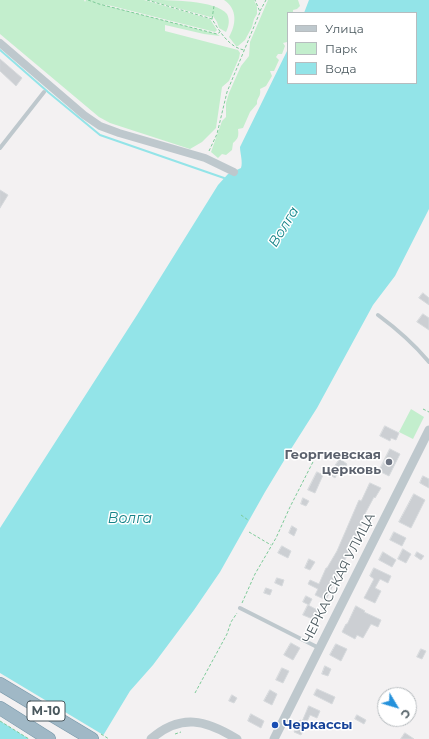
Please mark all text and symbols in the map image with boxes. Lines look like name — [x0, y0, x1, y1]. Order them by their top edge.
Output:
legend — [287, 12, 417, 84]
text: Улица — [325, 21, 364, 36]
text: Парк — [325, 41, 357, 56]
text: Вода — [325, 61, 356, 76]
water label: Волга — [265, 204, 303, 250]
place label: Георгиевская церковь — [285, 447, 381, 478]
marker: Георгиевская церковь — [384, 457, 394, 467]
street label: ЧЕРКАССКАЯ УЛИЦА — [299, 510, 379, 646]
water label: Волга — [108, 511, 152, 527]
north arrow — [377, 687, 417, 727]
road number: М-10 — [27, 701, 65, 721]
text: С — [398, 706, 414, 721]
place label: Черкассы — [283, 717, 352, 733]
marker: Черкассы — [270, 720, 280, 730]

